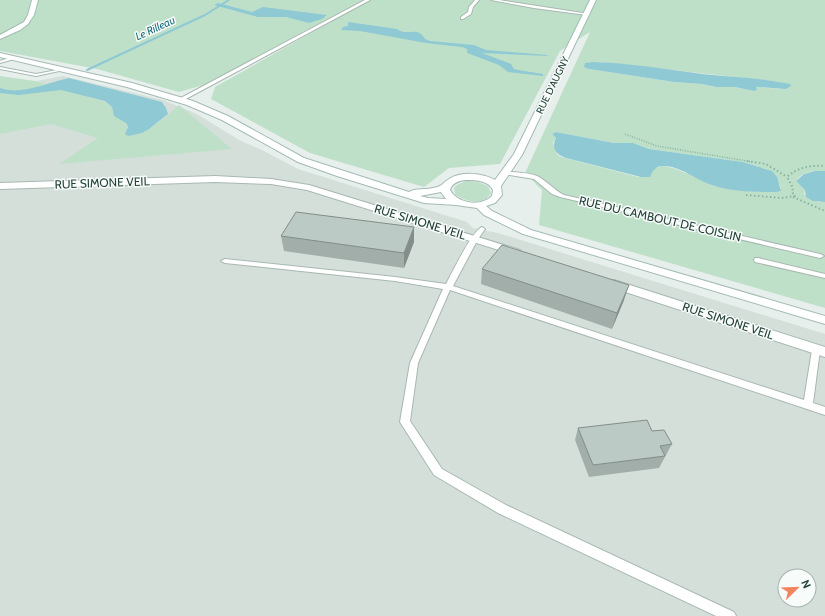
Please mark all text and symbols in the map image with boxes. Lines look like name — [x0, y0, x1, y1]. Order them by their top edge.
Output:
water label: Le Rilleau — [133, 13, 178, 43]
street label: RUE D'AUGNY — [533, 54, 572, 116]
street label: RUE SIMONE VEIL — [54, 173, 150, 192]
street label: RUE DU CAMBOUT DE COISLIN — [577, 193, 743, 245]
street label: RUE SIMONE VEIL — [373, 200, 468, 243]
street label: RUE SIMONE VEIL — [681, 299, 776, 342]
north arrow — [777, 568, 817, 608]
text: N — [798, 578, 814, 590]

